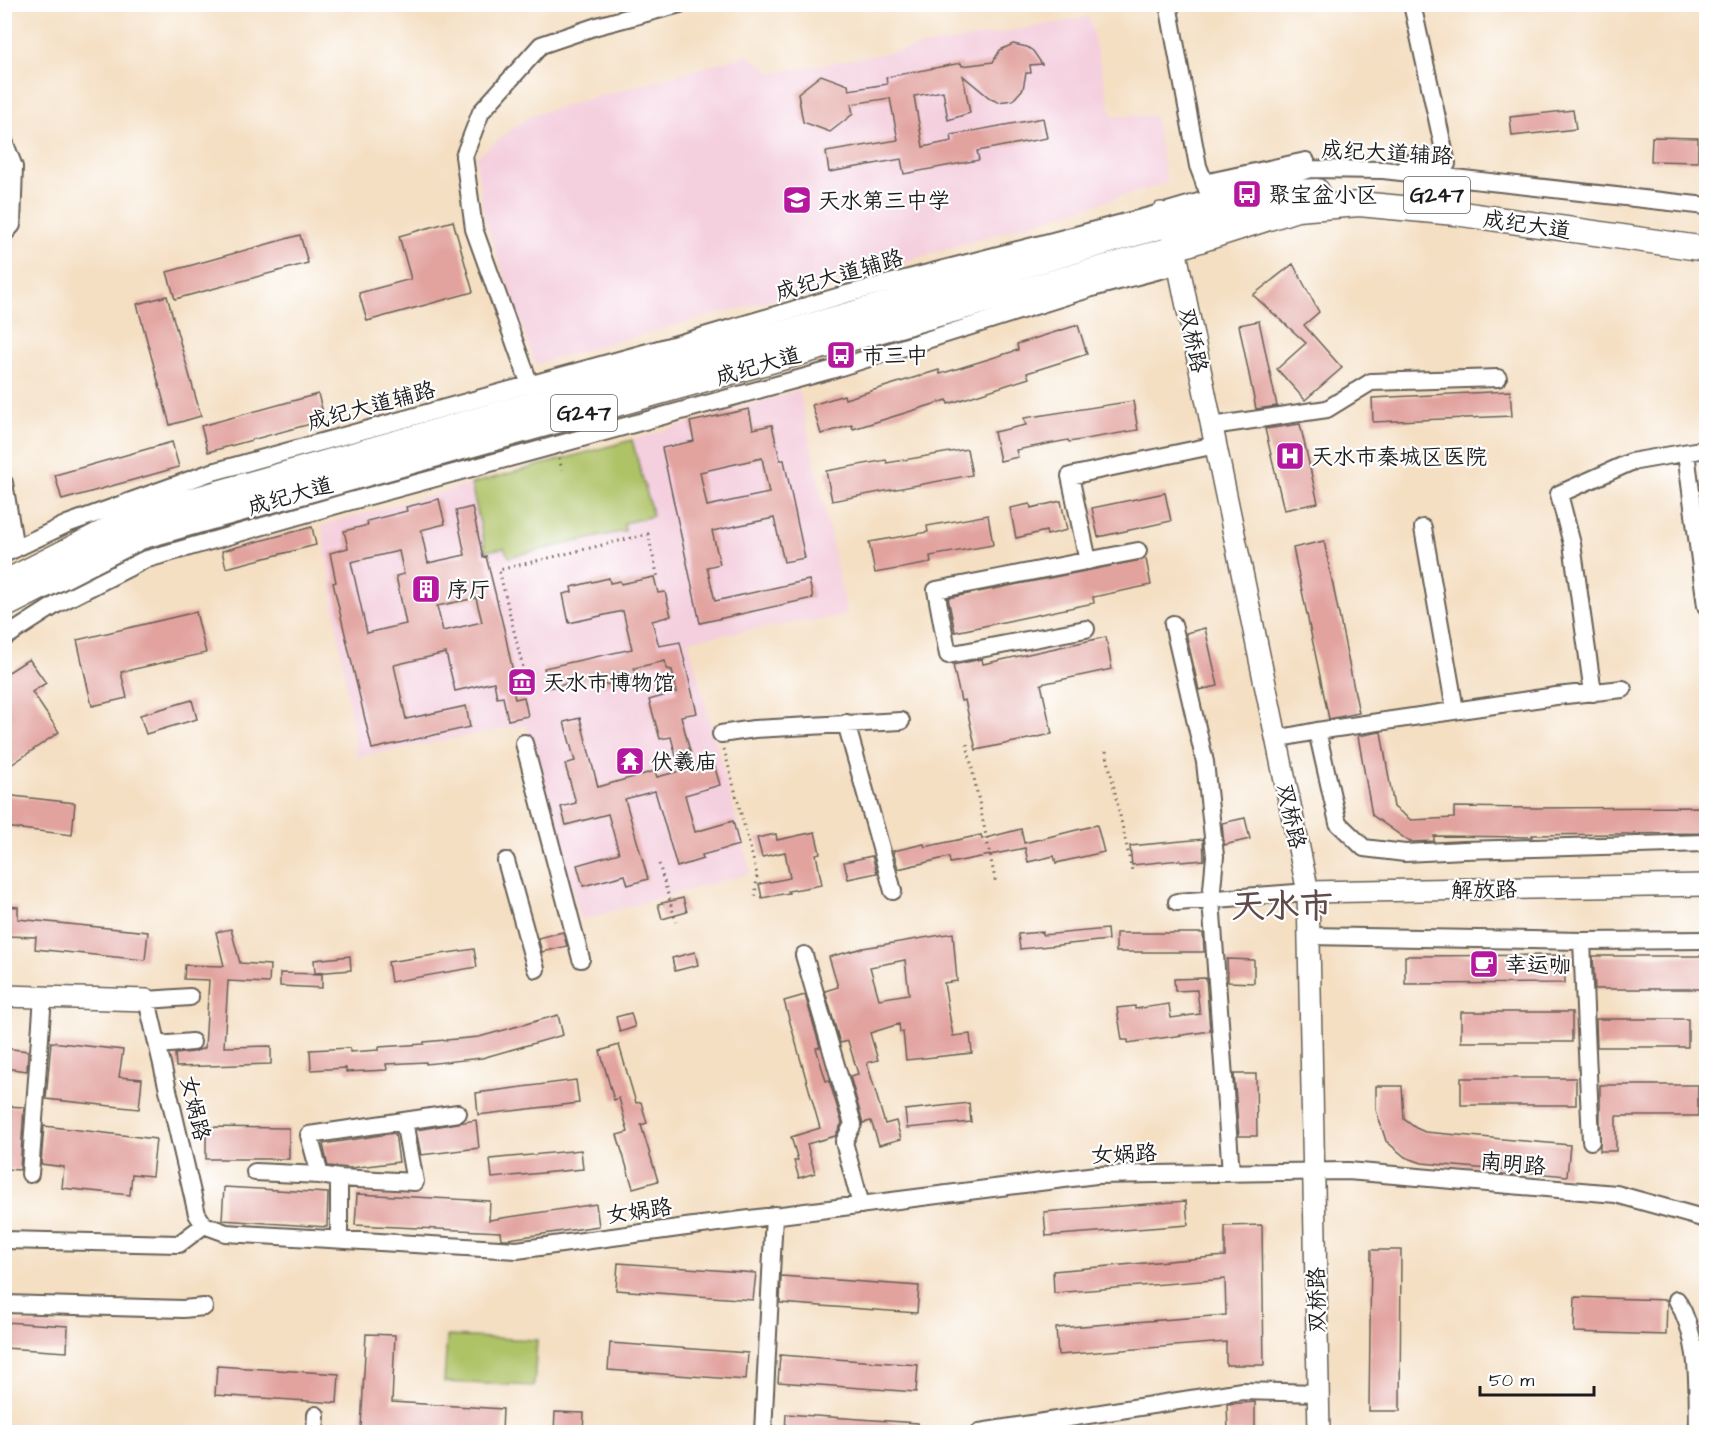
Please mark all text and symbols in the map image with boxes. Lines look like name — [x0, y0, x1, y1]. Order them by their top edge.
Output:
street label: 成纪大道辅路 — [1320, 135, 1454, 172]
road number: G247 — [1404, 177, 1470, 213]
bus stop icon: 聚宝盆小区 — [1231, 178, 1263, 210]
place label: 聚宝盆小区 — [1268, 180, 1378, 211]
school or university icon: 天水第三中学 — [781, 184, 813, 216]
place label: 天水第三中学 — [818, 186, 950, 217]
street label: 成纪大道 — [1481, 204, 1573, 247]
street label: 成纪大道辅路 — [772, 242, 907, 309]
street label: 双桥路 — [1171, 305, 1215, 376]
street label: 成纪大道 — [712, 339, 805, 393]
bus stop icon: 市三中 — [825, 339, 857, 371]
place label: 市三中 — [862, 341, 928, 372]
street label: 成纪大道辅路 — [304, 374, 439, 439]
road number: G247 — [551, 395, 617, 431]
hospital icon: 天水市秦城区医院 — [1274, 440, 1306, 472]
place label: 天水市秦城区医院 — [1311, 442, 1487, 473]
street label: 成纪大道 — [244, 469, 337, 523]
building icon: 序厅 — [410, 573, 442, 605]
place label: 序厅 — [447, 575, 491, 606]
museum icon: 天水市博物馆 — [506, 666, 538, 698]
place label: 天水市博物馆 — [543, 668, 675, 699]
temple icon: 伏羲庙 — [614, 745, 646, 777]
place label: 伏羲庙 — [651, 747, 717, 778]
street label: 双桥路 — [1269, 781, 1313, 852]
street label: 解放路 — [1451, 874, 1517, 907]
district label: 天水市 — [1231, 883, 1333, 931]
cafe icon: 幸运咖 — [1468, 948, 1500, 980]
place label: 幸运咖 — [1505, 950, 1571, 981]
street label: 女娲路 — [172, 1073, 217, 1144]
street label: 女娲路 — [1091, 1138, 1158, 1171]
street label: 南明路 — [1479, 1146, 1547, 1183]
street label: 女娲路 — [604, 1192, 674, 1231]
street label: 双桥路 — [1301, 1267, 1334, 1333]
scale bar — [1480, 1359, 1594, 1397]
text: 50 m — [1489, 1368, 1534, 1393]

